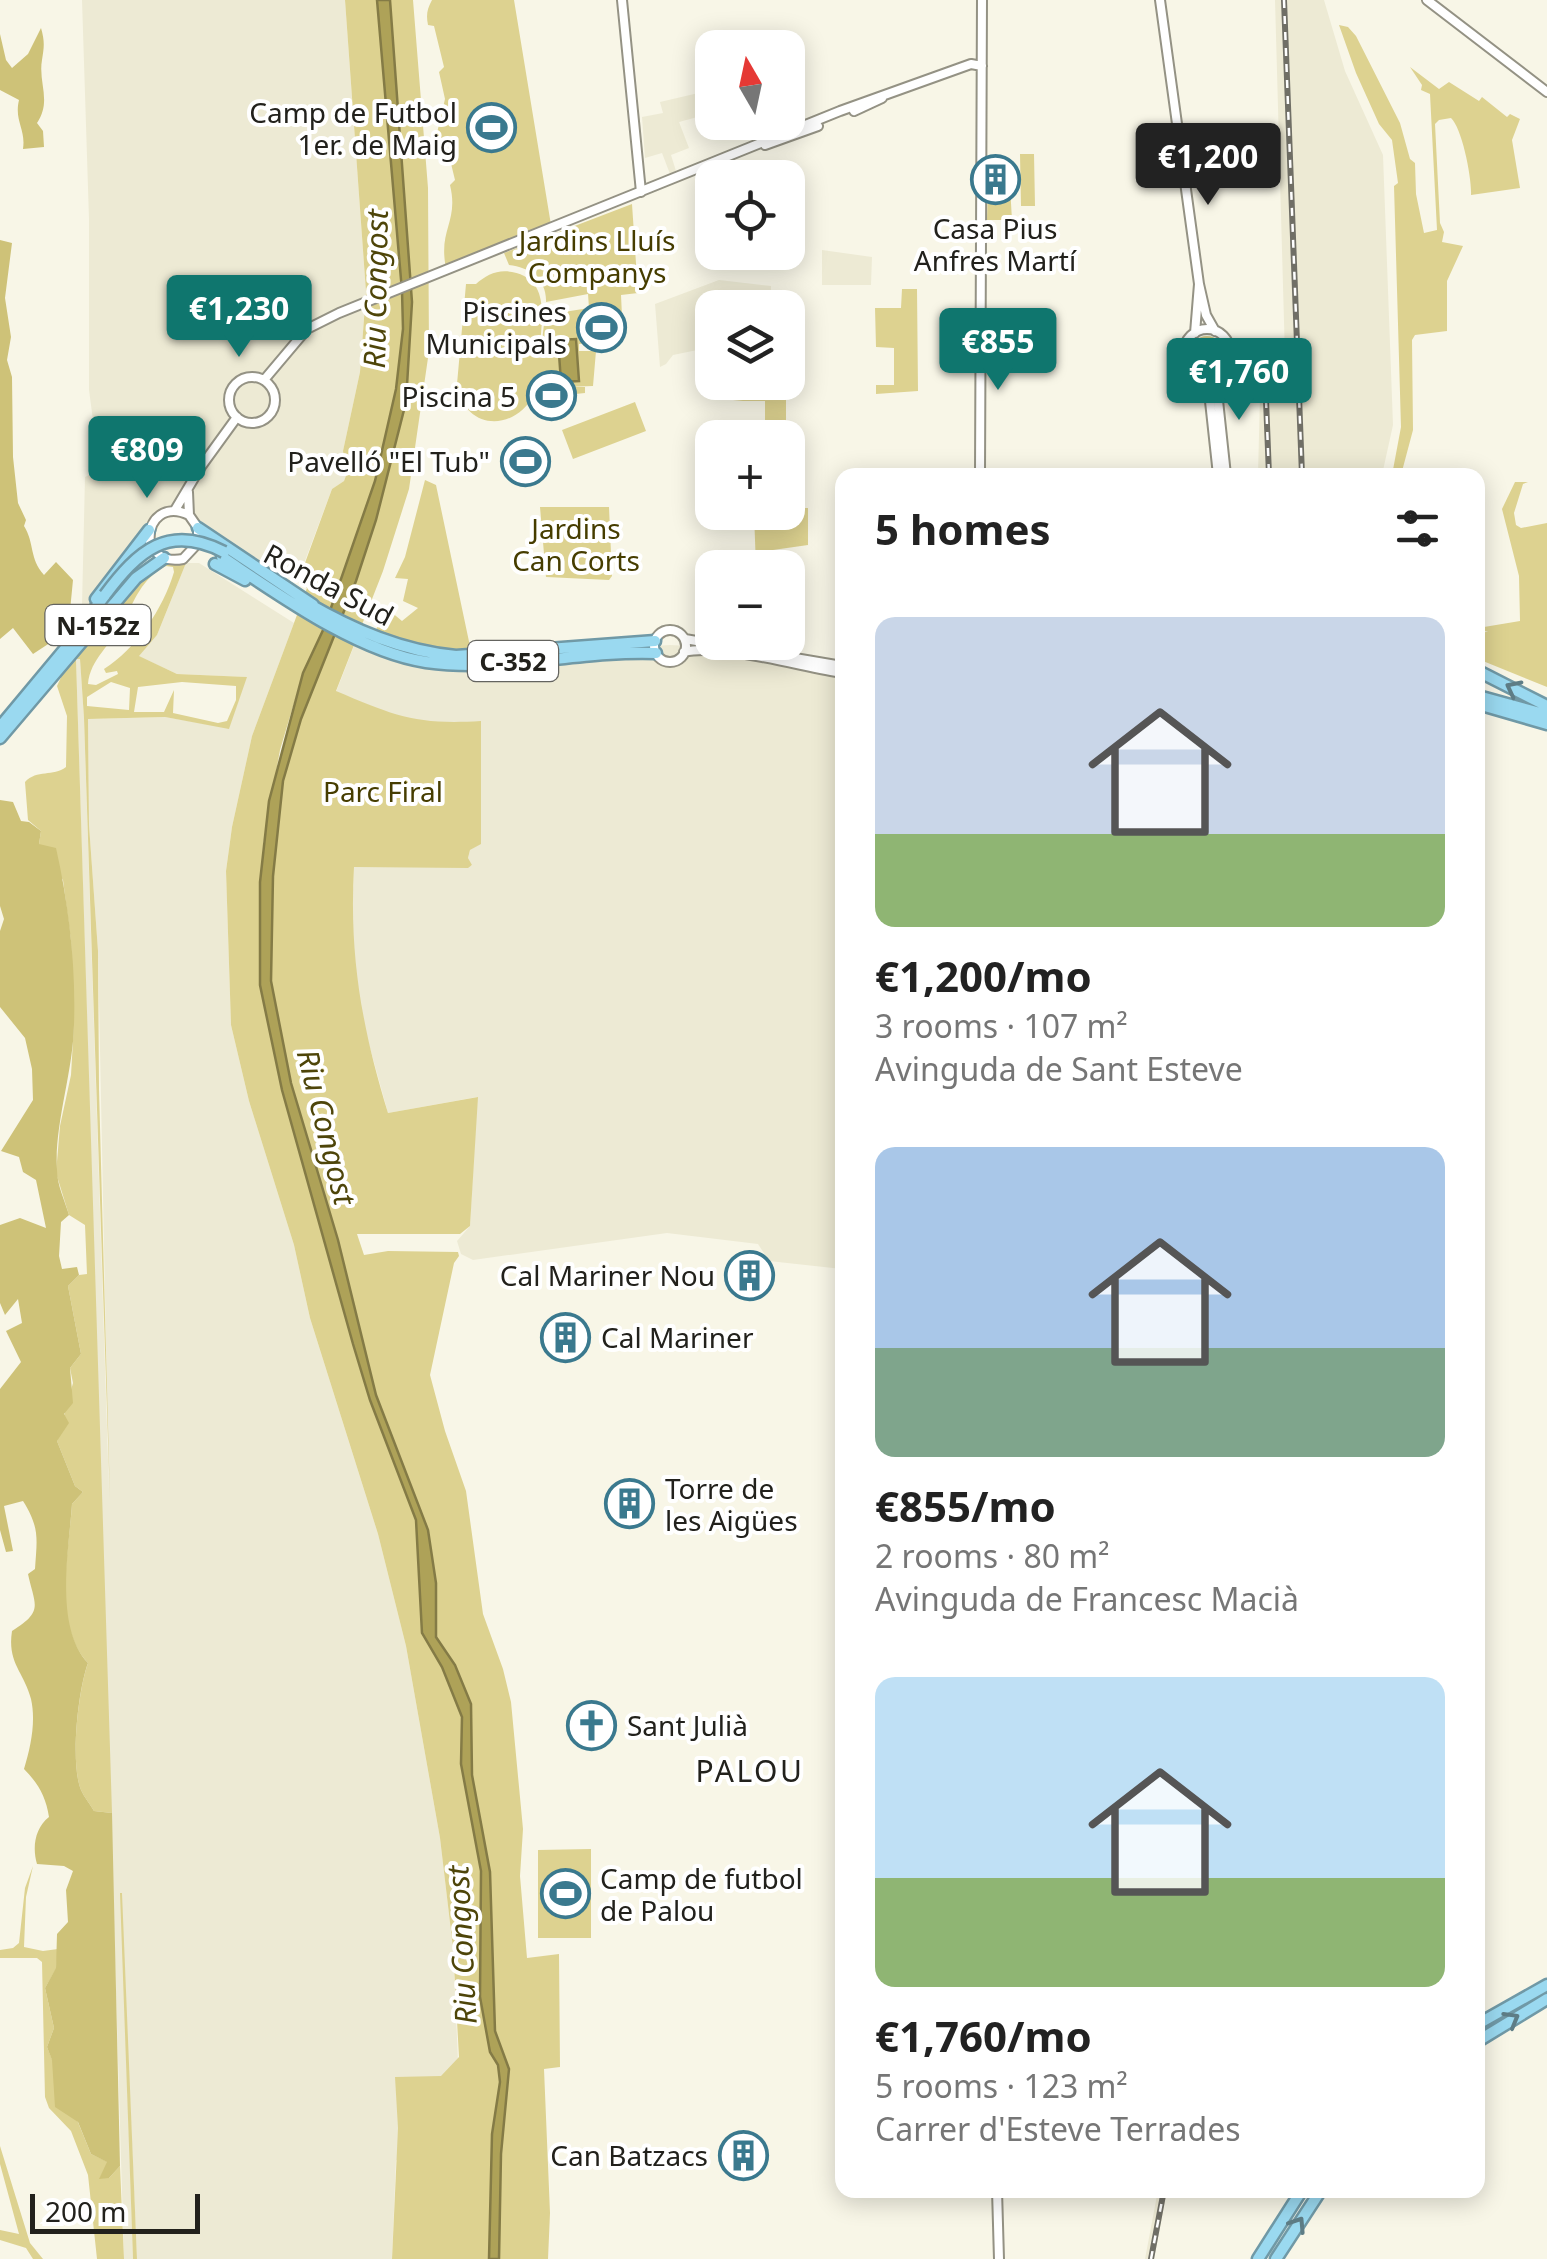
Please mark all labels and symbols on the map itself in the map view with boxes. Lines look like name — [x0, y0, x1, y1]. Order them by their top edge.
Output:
north arrow — [695, 30, 805, 140]
place label: Camp de Futbol 1er. de Maig — [249, 93, 457, 163]
sports icon: Camp de Futbol 1er. de Maig — [466, 102, 518, 154]
pin: €1,200 — [1127, 123, 1289, 208]
building icon: Casa Pius Anfres Martí — [969, 154, 1021, 206]
water label: Riu Congost — [353, 208, 397, 369]
place label: Casa Pius Anfres Martí — [914, 209, 1077, 279]
park label: Jardins Lluís Companys — [516, 221, 675, 291]
pin: €1,230 — [158, 275, 320, 360]
place label: Piscines Municipals — [426, 292, 567, 362]
sports icon: Piscines Municipals — [576, 301, 628, 353]
pin: €855 — [939, 308, 1057, 393]
pin: €1,760 — [1158, 338, 1320, 423]
sports icon: Piscina 5 — [525, 370, 577, 422]
place label: Piscina 5 — [401, 377, 516, 415]
pin: €809 — [88, 416, 206, 501]
sports icon: Pavelló "El Tub" — [499, 435, 551, 487]
place label: Pavelló "El Tub" — [287, 442, 490, 480]
park label: Jardins Can Corts — [512, 509, 640, 579]
street label: Ronda Sud — [257, 534, 401, 634]
road number: N-152z — [46, 605, 150, 645]
road number: C-352 — [468, 641, 558, 681]
one-way arrow — [1505, 681, 1523, 700]
park label: Parc Firal — [323, 772, 443, 810]
water label: Riu Congost — [288, 1045, 366, 1210]
building icon: Cal Mariner Nou — [724, 1249, 776, 1301]
place label: Cal Mariner Nou — [500, 1256, 715, 1294]
building icon: Cal Mariner — [540, 1311, 592, 1363]
place label: Cal Mariner — [601, 1318, 754, 1356]
place label: Torre de les Aigües — [665, 1469, 798, 1539]
building icon: Torre de les Aigües — [604, 1478, 656, 1530]
church icon: Sant Julià — [566, 1699, 618, 1751]
place label: Sant Julià — [627, 1706, 748, 1744]
district label: PALOU — [696, 1750, 804, 1791]
place label: Camp de futbol de Palou — [600, 1859, 803, 1929]
water label: Riu Congost — [436, 1863, 486, 2026]
sports icon: Camp de futbol de Palou — [539, 1868, 591, 1920]
one-way arrow — [1501, 2012, 1519, 2031]
building icon: Can Batzacs — [717, 2129, 769, 2181]
place label: Can Batzacs — [550, 2136, 708, 2174]
scale bar — [30, 2189, 200, 2234]
one-way arrow — [1286, 2217, 1305, 2235]

